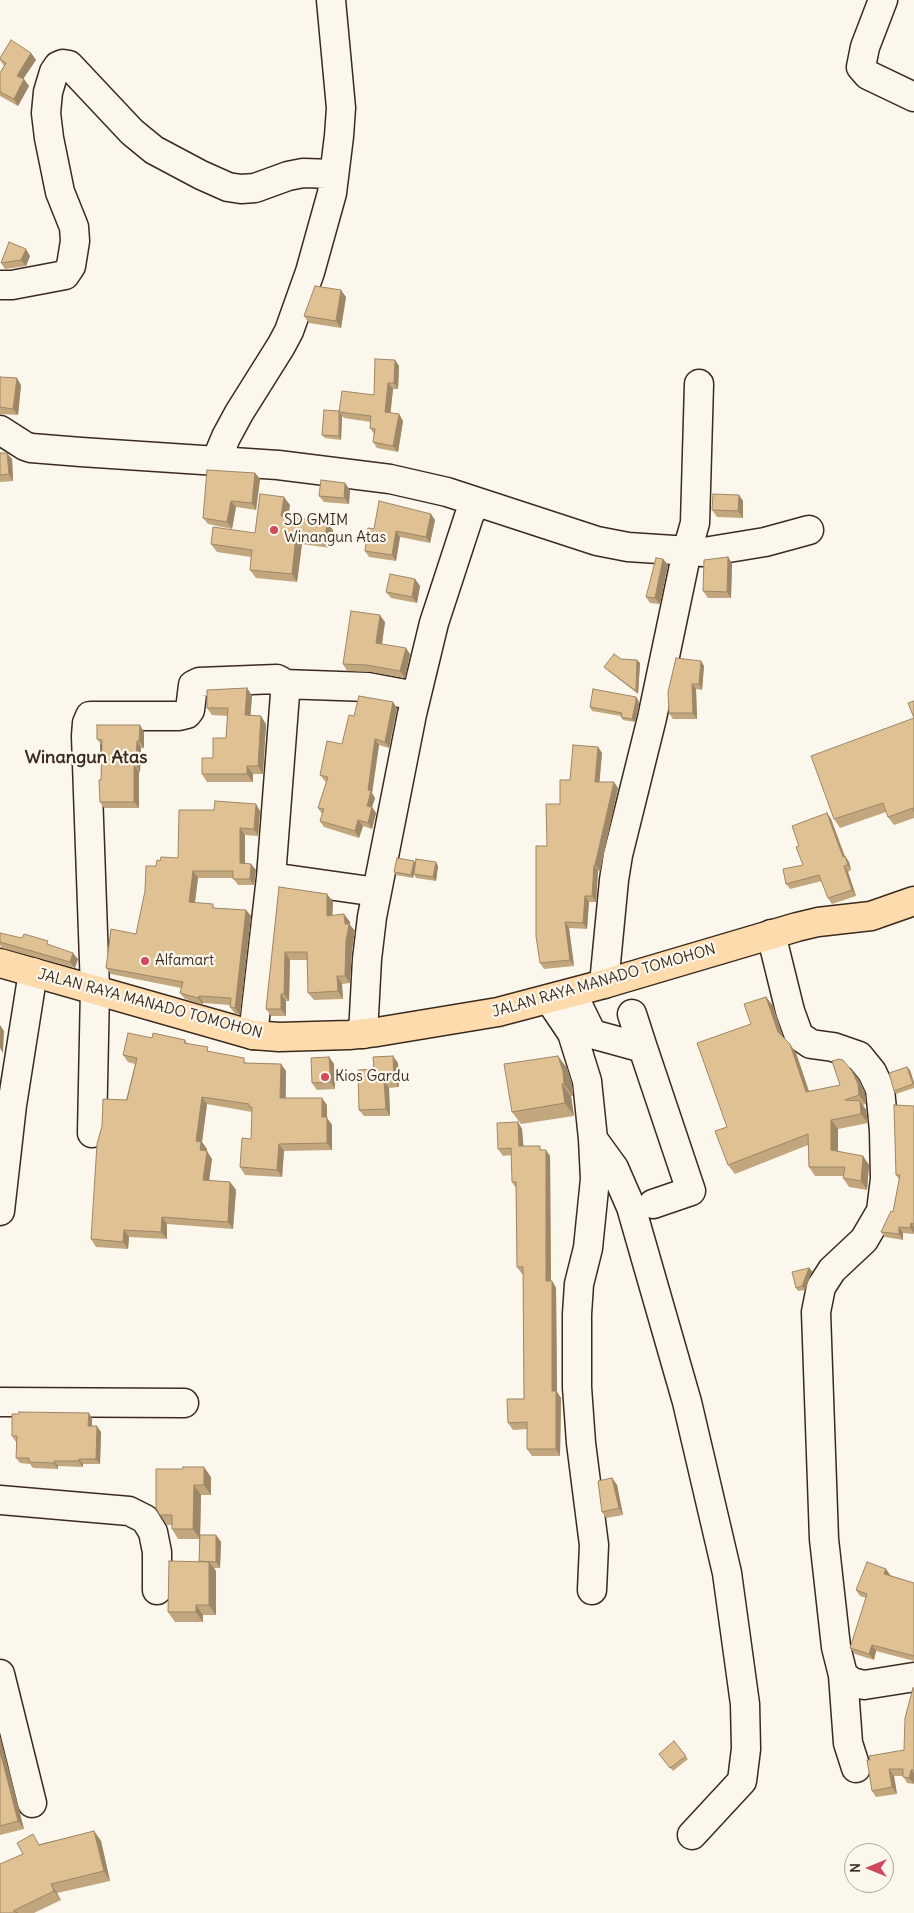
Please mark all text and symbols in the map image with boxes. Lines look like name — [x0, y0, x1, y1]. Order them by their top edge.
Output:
place label: SD GMIM Winangun Atas — [284, 512, 386, 547]
marker: SD GMIM Winangun Atas — [268, 524, 280, 536]
district label: Winangun Atas — [25, 747, 147, 769]
street label: JALAN RAYA MANADO TOMOHON — [490, 940, 718, 1022]
place label: Alfamart — [155, 952, 214, 970]
marker: Alfamart — [139, 955, 151, 967]
street label: JALAN RAYA MANADO TOMOHON — [36, 965, 264, 1043]
place label: Kios Gardu — [335, 1068, 409, 1086]
marker: Kios Gardu — [319, 1071, 331, 1083]
north arrow — [844, 1843, 894, 1893]
text: N — [846, 1863, 864, 1873]

